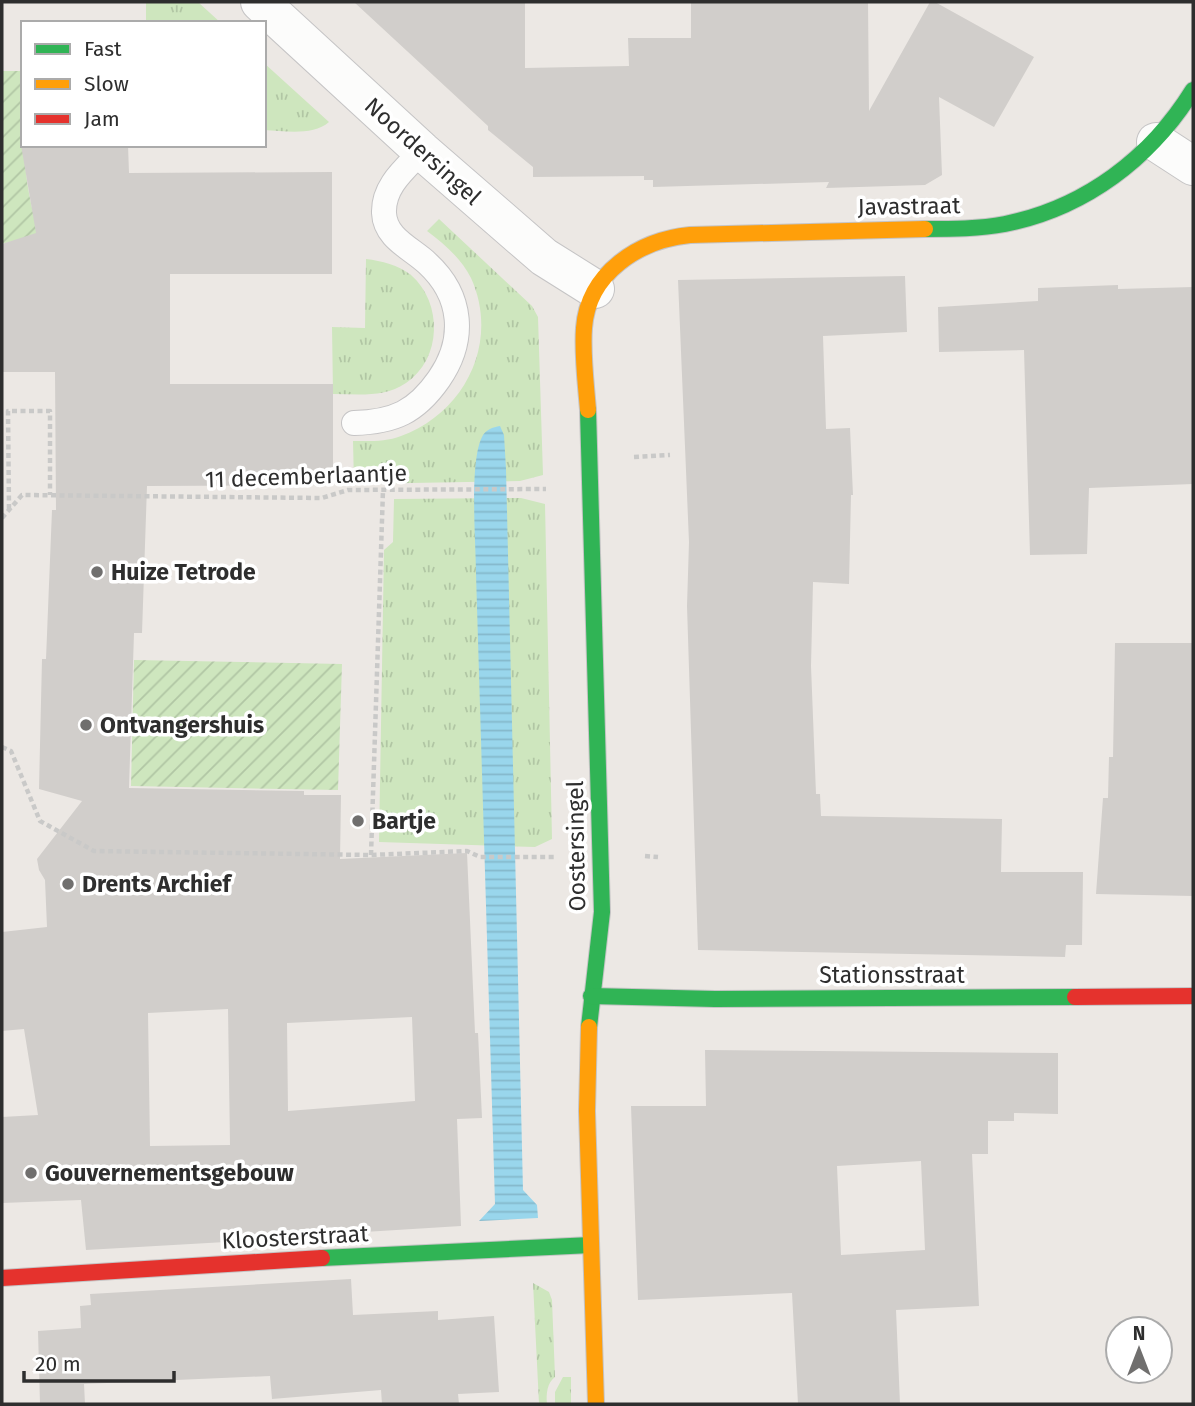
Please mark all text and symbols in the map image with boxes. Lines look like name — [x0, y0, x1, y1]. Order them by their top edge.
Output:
legend — [21, 21, 266, 147]
text: Fast — [84, 36, 122, 62]
text: Slow — [84, 71, 129, 97]
street label: Noordersingel — [359, 91, 487, 211]
text: Jam — [84, 106, 120, 132]
street label: Javastraat — [857, 191, 961, 221]
street label: 11 decemberlaantje — [205, 458, 407, 494]
place label: Huize Tetrode — [111, 558, 256, 586]
marker: Huize Tetrode — [89, 564, 105, 580]
place label: Ontvangershuis — [100, 711, 264, 739]
marker: Ontvangershuis — [78, 717, 94, 733]
street label: Oostersingel — [561, 780, 591, 912]
place label: Bartje — [372, 807, 436, 835]
marker: Bartje — [350, 813, 366, 829]
place label: Drents Archief — [82, 870, 232, 898]
marker: Drents Archief — [60, 876, 76, 892]
street label: Stationsstraat — [819, 961, 966, 989]
place label: Gouvernementsgebouw — [45, 1159, 294, 1187]
marker: Gouvernementsgebouw — [23, 1165, 39, 1181]
street label: Kloosterstraat — [221, 1219, 370, 1255]
north arrow — [1104, 1315, 1174, 1385]
text: N — [1133, 1322, 1145, 1345]
scale bar — [24, 1340, 175, 1384]
text: 20 m — [35, 1351, 81, 1377]

